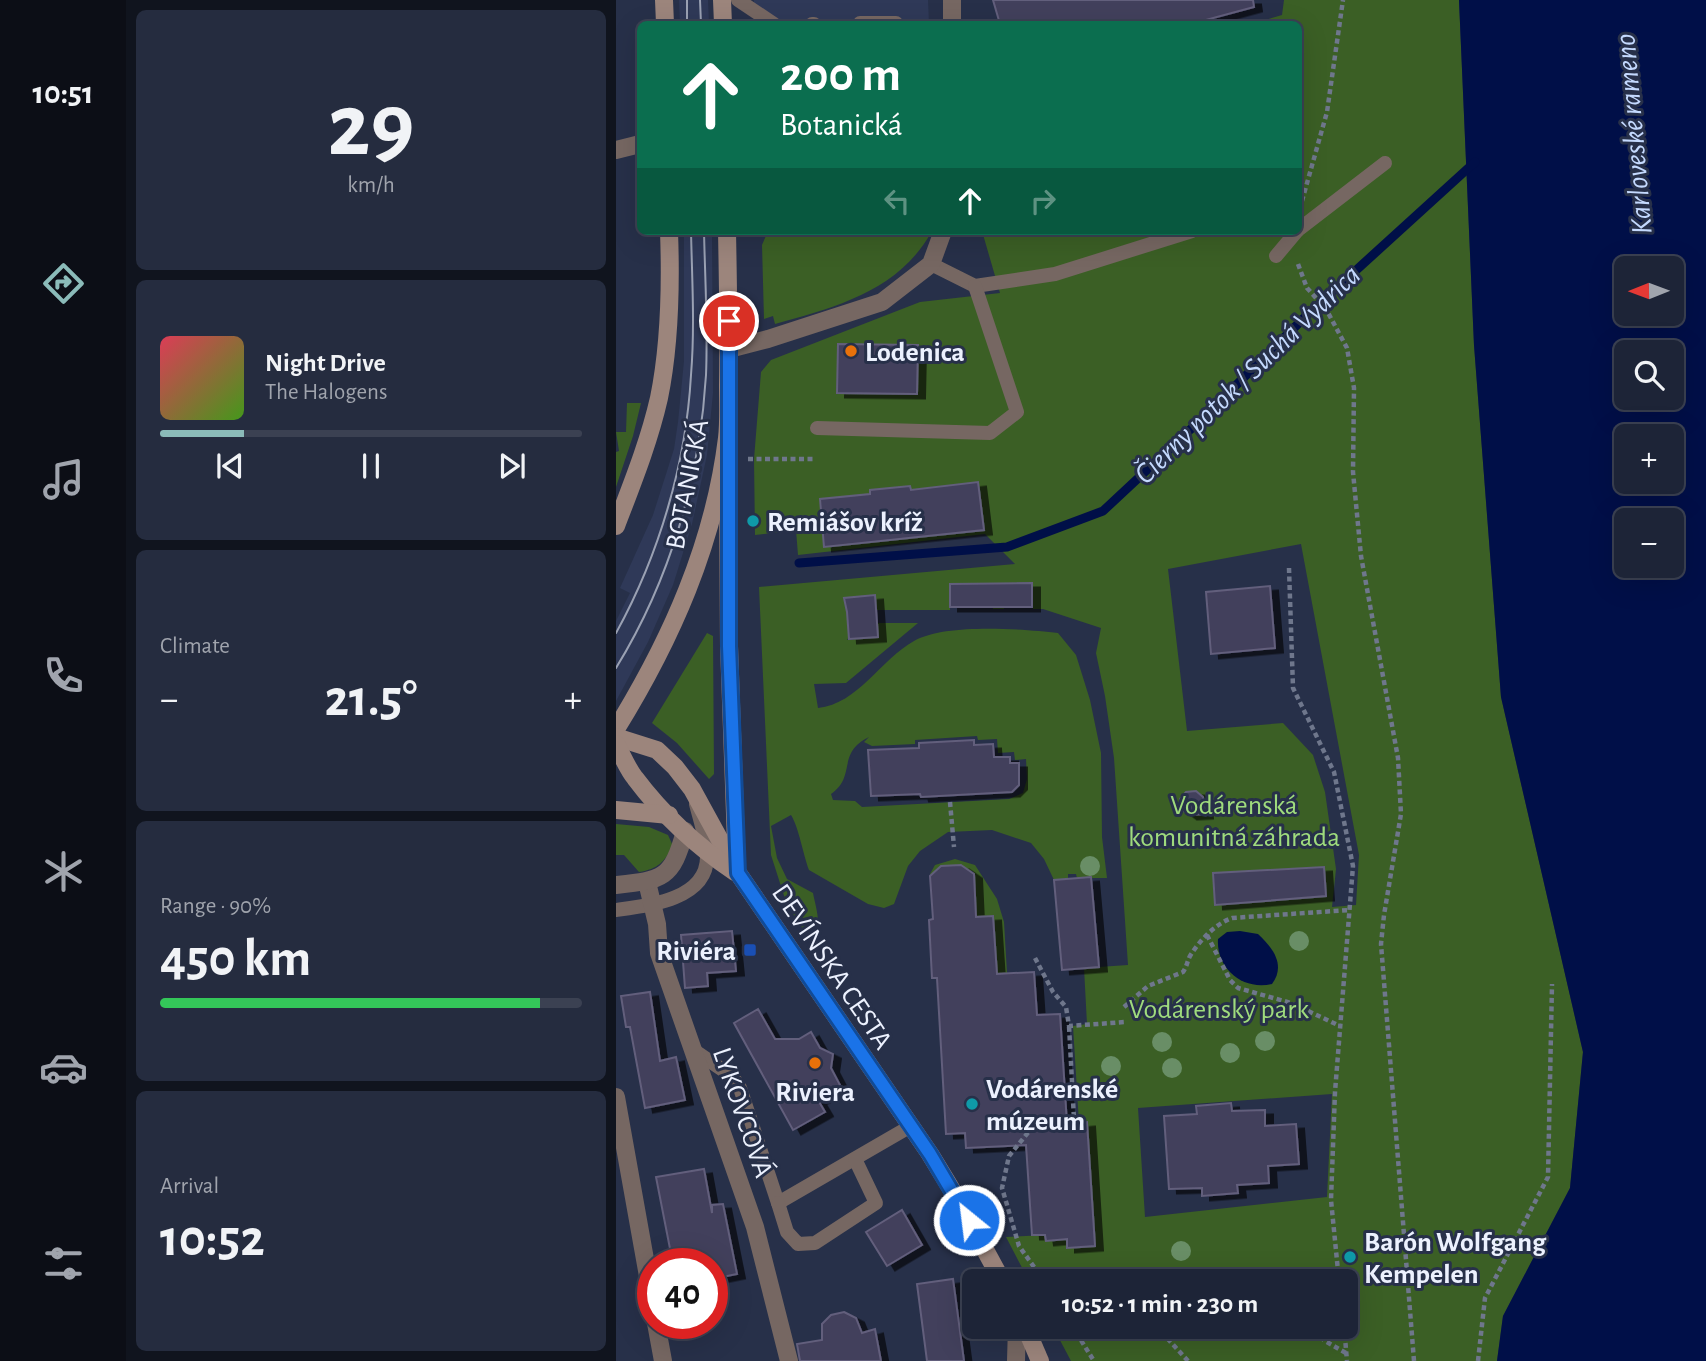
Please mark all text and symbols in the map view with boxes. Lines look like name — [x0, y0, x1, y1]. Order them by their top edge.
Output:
water label: Karloveské rameno — [1610, 32, 1658, 235]
icon: ahead — [665, 49, 756, 140]
text: 200 m — [780, 51, 901, 100]
text: 10:51 — [33, 77, 93, 109]
text: 29 — [328, 81, 414, 172]
text: Botanická — [780, 109, 903, 141]
text: km/h — [347, 174, 395, 197]
icon: left — [878, 182, 916, 220]
icon: ahead — [951, 182, 989, 220]
icon: right — [1024, 182, 1062, 220]
north arrow — [1614, 256, 1684, 326]
map controls — [1614, 256, 1684, 578]
water label: Čierny potok / Suchá Vydrica — [1128, 258, 1366, 490]
icon: directions — [39, 259, 88, 308]
pin — [699, 291, 759, 351]
icon: arrive — [710, 302, 748, 340]
place label: Lodenica — [865, 339, 965, 367]
button: search — [1614, 340, 1684, 410]
marker: Lodenica — [843, 343, 859, 359]
text: Night Drive — [265, 350, 386, 376]
text: The Halogens — [265, 381, 387, 404]
street label: BOTANICKÁ — [659, 416, 714, 552]
button: + — [1614, 424, 1684, 494]
icon: previous — [211, 447, 249, 485]
icon: pause — [352, 447, 390, 485]
icon: next — [493, 447, 531, 485]
icon: music — [39, 455, 88, 504]
button: − — [1614, 508, 1684, 578]
place label: Remiášov kríž — [767, 509, 923, 537]
marker: Remiášov kríž — [745, 513, 761, 529]
text: Climate — [160, 635, 230, 658]
icon: phone — [39, 651, 88, 700]
text: 21.5° — [325, 673, 417, 725]
text: − — [160, 681, 178, 719]
text: + — [564, 681, 582, 719]
park label: Vodárenská komunitná záhrada — [1128, 792, 1340, 852]
icon: climate — [39, 847, 88, 896]
street label: DEVÍNSKA CESTA — [766, 878, 899, 1055]
text: Range · 90% — [160, 895, 271, 918]
text: 450 km — [160, 933, 311, 985]
place label: Riviéra — [656, 938, 736, 966]
marker: Riviéra — [742, 942, 758, 958]
park label: Vodárenský park — [1129, 996, 1309, 1024]
icon: car — [39, 1043, 88, 1092]
street label: LYKOVCOVÁ — [707, 1043, 780, 1181]
marker: Riviera — [807, 1055, 823, 1071]
place label: Vodárenské múzeum — [986, 1076, 1118, 1136]
place label: Riviera — [775, 1079, 855, 1107]
marker: Vodárenské múzeum — [964, 1096, 980, 1112]
text: Arrival — [160, 1175, 219, 1198]
position arrow — [932, 1183, 1006, 1257]
text: 10:52 — [160, 1213, 265, 1265]
place label: Barón Wolfgang Kempelen — [1364, 1229, 1547, 1289]
icon: filters — [39, 1239, 88, 1288]
speed limit sign: 40 — [637, 1248, 728, 1339]
marker: Barón Wolfgang Kempelen — [1342, 1249, 1358, 1265]
text: 10:52 · 1 min · 230 m — [1062, 1291, 1258, 1317]

